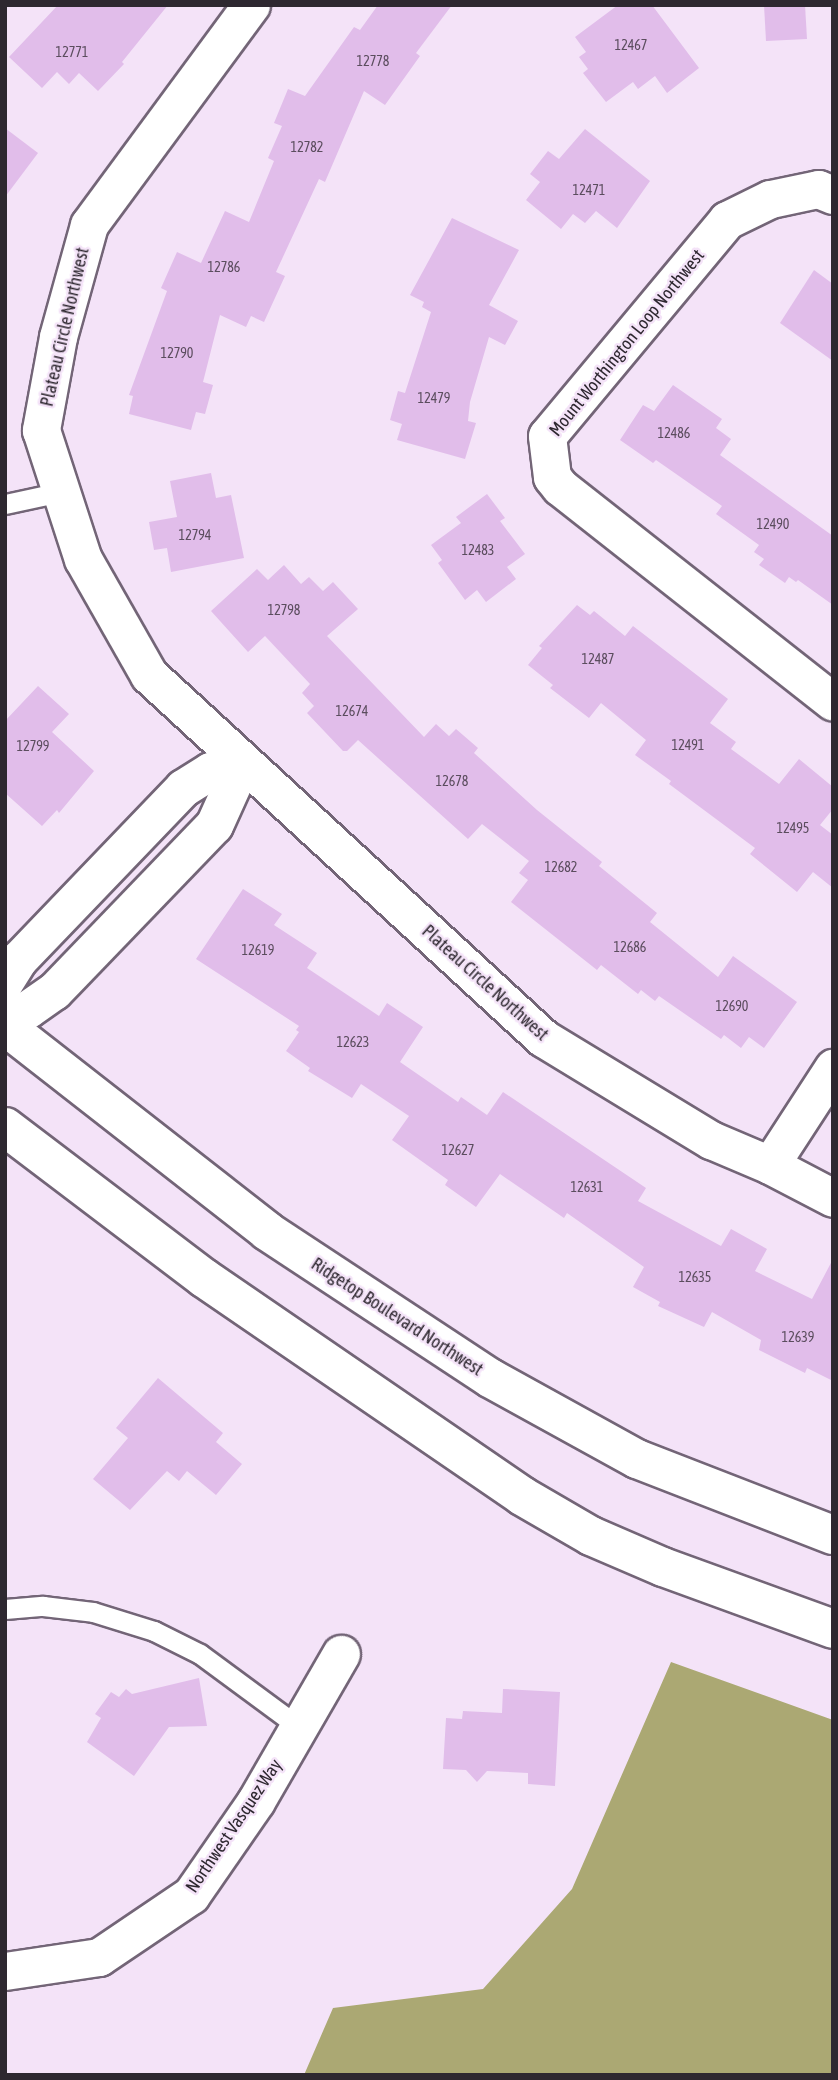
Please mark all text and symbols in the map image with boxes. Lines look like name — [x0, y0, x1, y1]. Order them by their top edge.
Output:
house number: 12467 — [615, 37, 647, 53]
house number: 12771 — [56, 44, 88, 60]
house number: 12778 — [357, 53, 389, 69]
house number: 12782 — [291, 139, 323, 155]
house number: 12471 — [573, 182, 605, 198]
street label: Plateau Circle Northwest — [36, 245, 94, 409]
street label: Mount Worthington Loop Northwest — [545, 245, 709, 441]
house number: 12786 — [208, 259, 240, 275]
house number: 12790 — [161, 345, 193, 361]
house number: 12479 — [418, 390, 450, 406]
house number: 12486 — [658, 425, 690, 441]
house number: 12490 — [757, 516, 789, 532]
house number: 12794 — [179, 527, 211, 543]
house number: 12483 — [462, 542, 494, 558]
house number: 12798 — [268, 602, 300, 618]
house number: 12487 — [582, 651, 614, 667]
house number: 12674 — [336, 703, 368, 719]
house number: 12491 — [672, 737, 704, 753]
house number: 12799 — [17, 738, 49, 754]
house number: 12678 — [436, 773, 468, 789]
house number: 12495 — [777, 820, 809, 836]
house number: 12682 — [545, 859, 577, 875]
street label: Plateau Circle Northwest — [417, 921, 553, 1045]
house number: 12686 — [614, 939, 646, 955]
house number: 12619 — [242, 942, 274, 958]
house number: 12690 — [716, 998, 748, 1014]
house number: 12623 — [337, 1034, 369, 1050]
house number: 12627 — [442, 1142, 474, 1158]
house number: 12631 — [571, 1179, 603, 1195]
street label: Ridgetop Boulevard Northwest — [307, 1253, 487, 1381]
house number: 12635 — [679, 1269, 711, 1285]
house number: 12639 — [782, 1329, 814, 1345]
street label: Northwest Vasquez Way — [181, 1755, 287, 1897]

